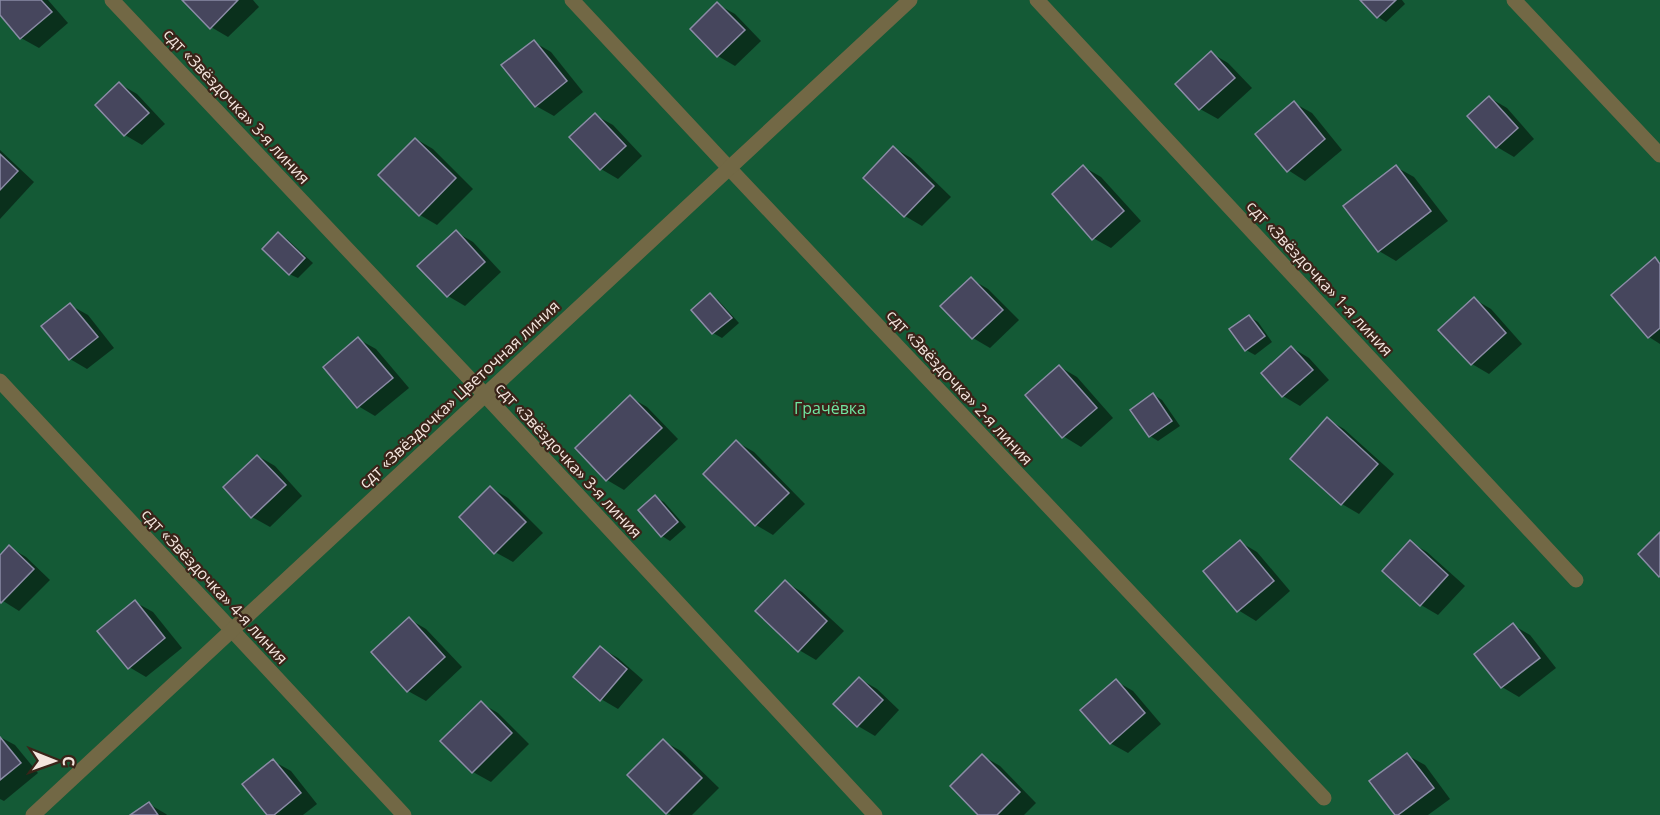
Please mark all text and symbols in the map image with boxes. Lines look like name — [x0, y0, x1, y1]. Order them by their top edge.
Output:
street label: сдт «Звёздочка» 3-я линия — [159, 23, 315, 189]
street label: сдт «Звёздочка» 1-я линия — [1242, 195, 1398, 361]
street label: сдт «Звёздочка» Цветочная линия — [354, 295, 564, 493]
street label: сдт «Звёздочка» 2-я линия — [882, 304, 1038, 470]
street label: сдт «Звёздочка» 3-я линия — [491, 377, 647, 543]
park label: Грачёвка — [794, 397, 866, 419]
street label: сдт «Звёздочка» 4-я линия — [137, 503, 293, 669]
north arrow — [24, 731, 84, 791]
text: С — [58, 756, 80, 767]

